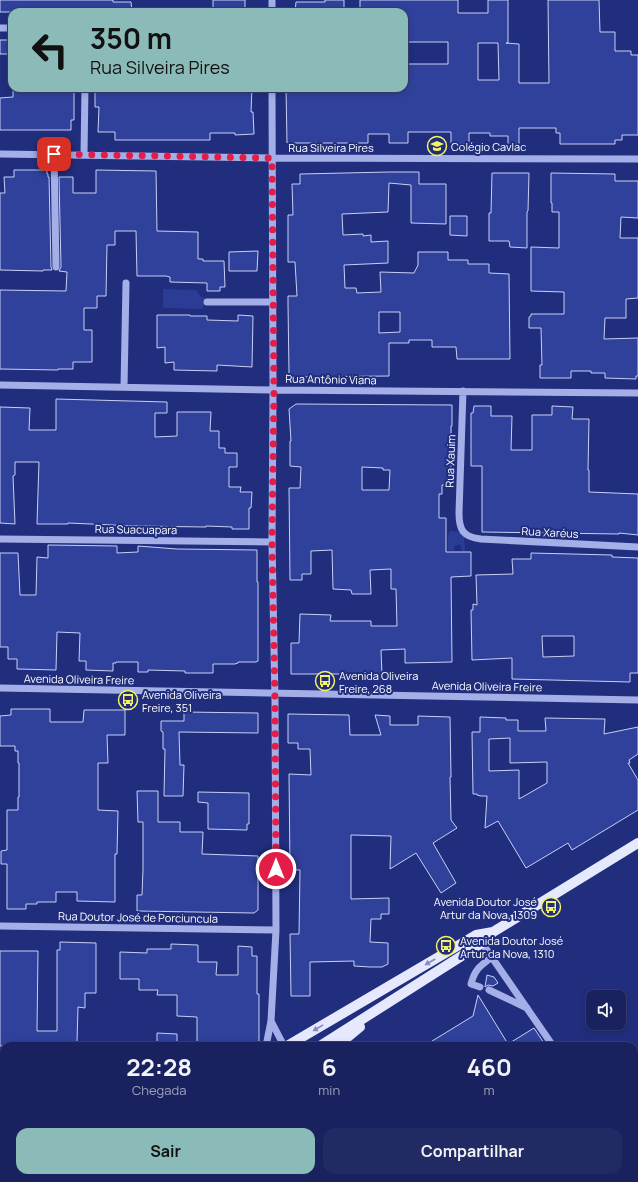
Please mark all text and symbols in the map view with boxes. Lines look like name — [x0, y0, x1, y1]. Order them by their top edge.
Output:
text: 350 m — [90, 19, 172, 57]
icon: left — [24, 24, 76, 76]
text: Rua Silveira Pires — [90, 55, 230, 79]
school or university icon: Colégio Cavlac — [426, 135, 448, 157]
pin — [37, 137, 71, 171]
place label: Colégio Cavlac — [451, 139, 526, 154]
street label: Rua Silveira Pires — [288, 140, 374, 155]
icon: arrive — [43, 143, 65, 165]
street label: Rua Antônio Viana — [285, 371, 377, 387]
street label: Rua Xauim — [442, 434, 458, 488]
street label: Rua Suacuapara — [95, 521, 177, 537]
street label: Rua Xaréus — [521, 523, 579, 541]
place label: Avenida Oliveira Freire, 268 — [339, 668, 418, 696]
bus stop icon: Avenida Oliveira Freire, 268 — [314, 670, 336, 692]
street label: Avenida Oliveira Freire — [24, 671, 135, 687]
street label: Avenida Oliveira Freire — [432, 678, 543, 694]
place label: Avenida Oliveira Freire, 351 — [142, 687, 221, 715]
bus stop icon: Avenida Oliveira Freire, 351 — [117, 689, 139, 711]
position arrow — [255, 848, 297, 890]
place label: Avenida Doutor José Artur da Nova, 1309 — [434, 894, 538, 922]
bus stop icon: Avenida Doutor José Artur da Nova, 1309 — [540, 896, 562, 918]
street label: Rua Doutor José de Porciuncula — [58, 908, 218, 926]
place label: Avenida Doutor José Artur da Nova, 1310 — [460, 933, 564, 961]
bus stop icon: Avenida Doutor José Artur da Nova, 1310 — [435, 935, 457, 957]
one-way arrow — [424, 958, 436, 965]
map controls — [586, 990, 626, 1030]
button: sound — [586, 990, 626, 1030]
one-way arrow — [312, 1024, 324, 1031]
text: 22:28 — [126, 1050, 192, 1083]
text: 6 — [322, 1050, 337, 1083]
text: 460 — [466, 1050, 512, 1083]
text: Chegada — [132, 1081, 186, 1099]
text: min — [318, 1081, 340, 1099]
text: m — [484, 1081, 495, 1099]
button: Sair — [16, 1128, 315, 1174]
button: Compartilhar — [323, 1128, 622, 1174]

